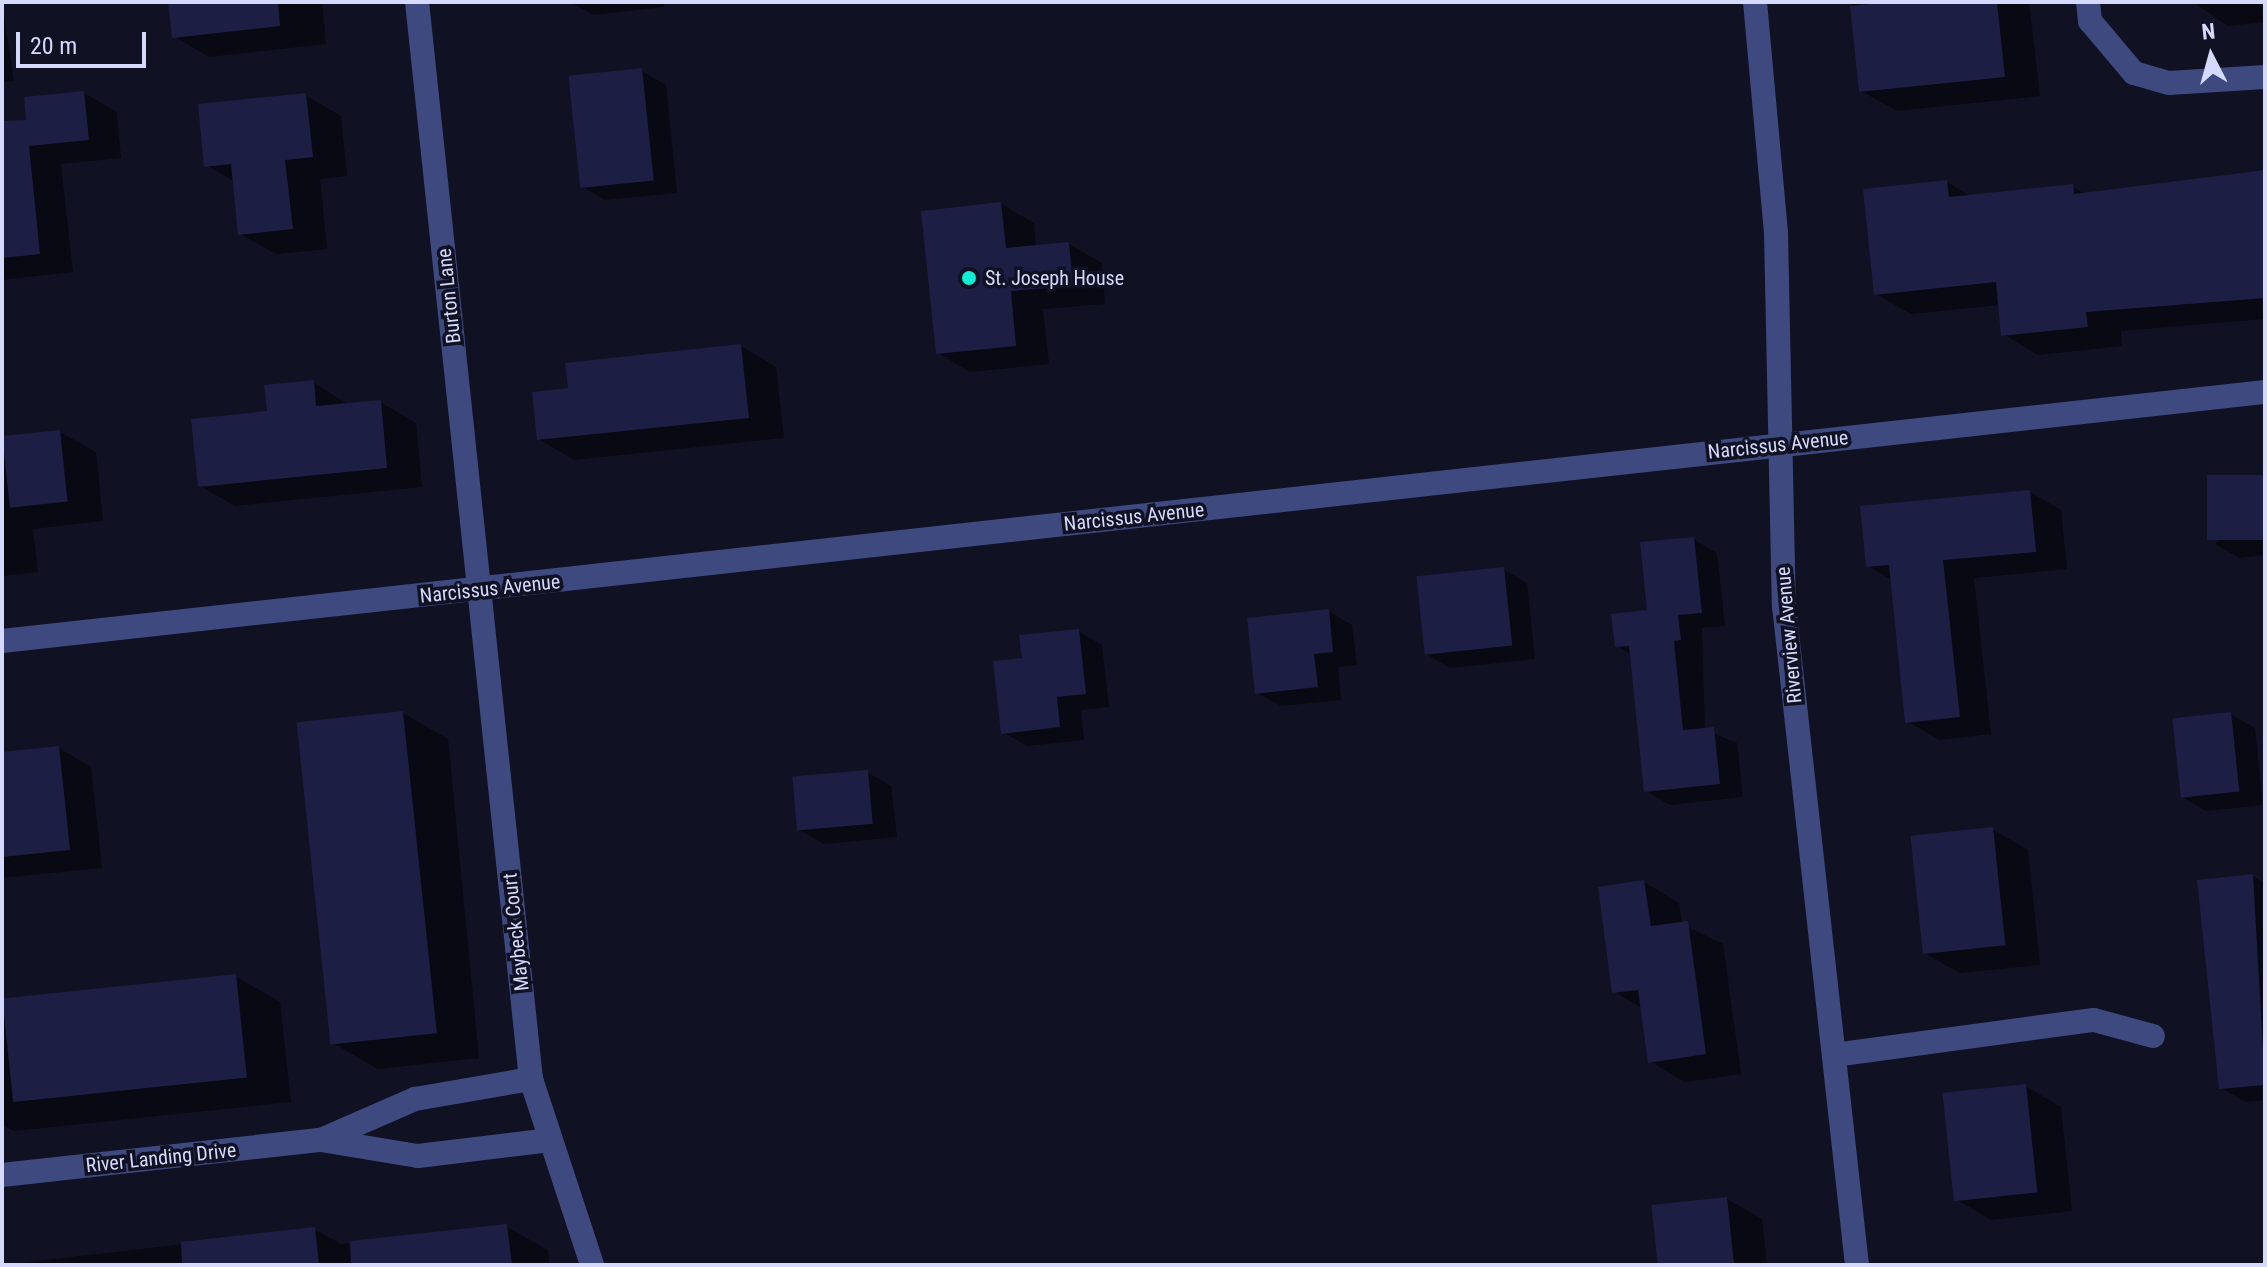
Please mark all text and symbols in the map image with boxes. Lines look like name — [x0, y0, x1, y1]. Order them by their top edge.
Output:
scale bar — [20, 16, 150, 66]
north arrow — [2171, 16, 2251, 96]
text: N — [2200, 18, 2216, 45]
text: 20 m — [30, 32, 77, 60]
street label: Burton Lane — [432, 247, 466, 345]
place label: St. Joseph House — [985, 266, 1124, 290]
marker: St. Joseph House — [960, 269, 978, 287]
street label: Narcissus Avenue — [1707, 426, 1849, 464]
street label: Narcissus Avenue — [1063, 498, 1205, 536]
street label: Riverview Avenue — [1771, 566, 1807, 704]
street label: Narcissus Avenue — [419, 570, 561, 608]
street label: Maybeck Court — [498, 872, 534, 992]
street label: River Landing Drive — [85, 1138, 237, 1178]

